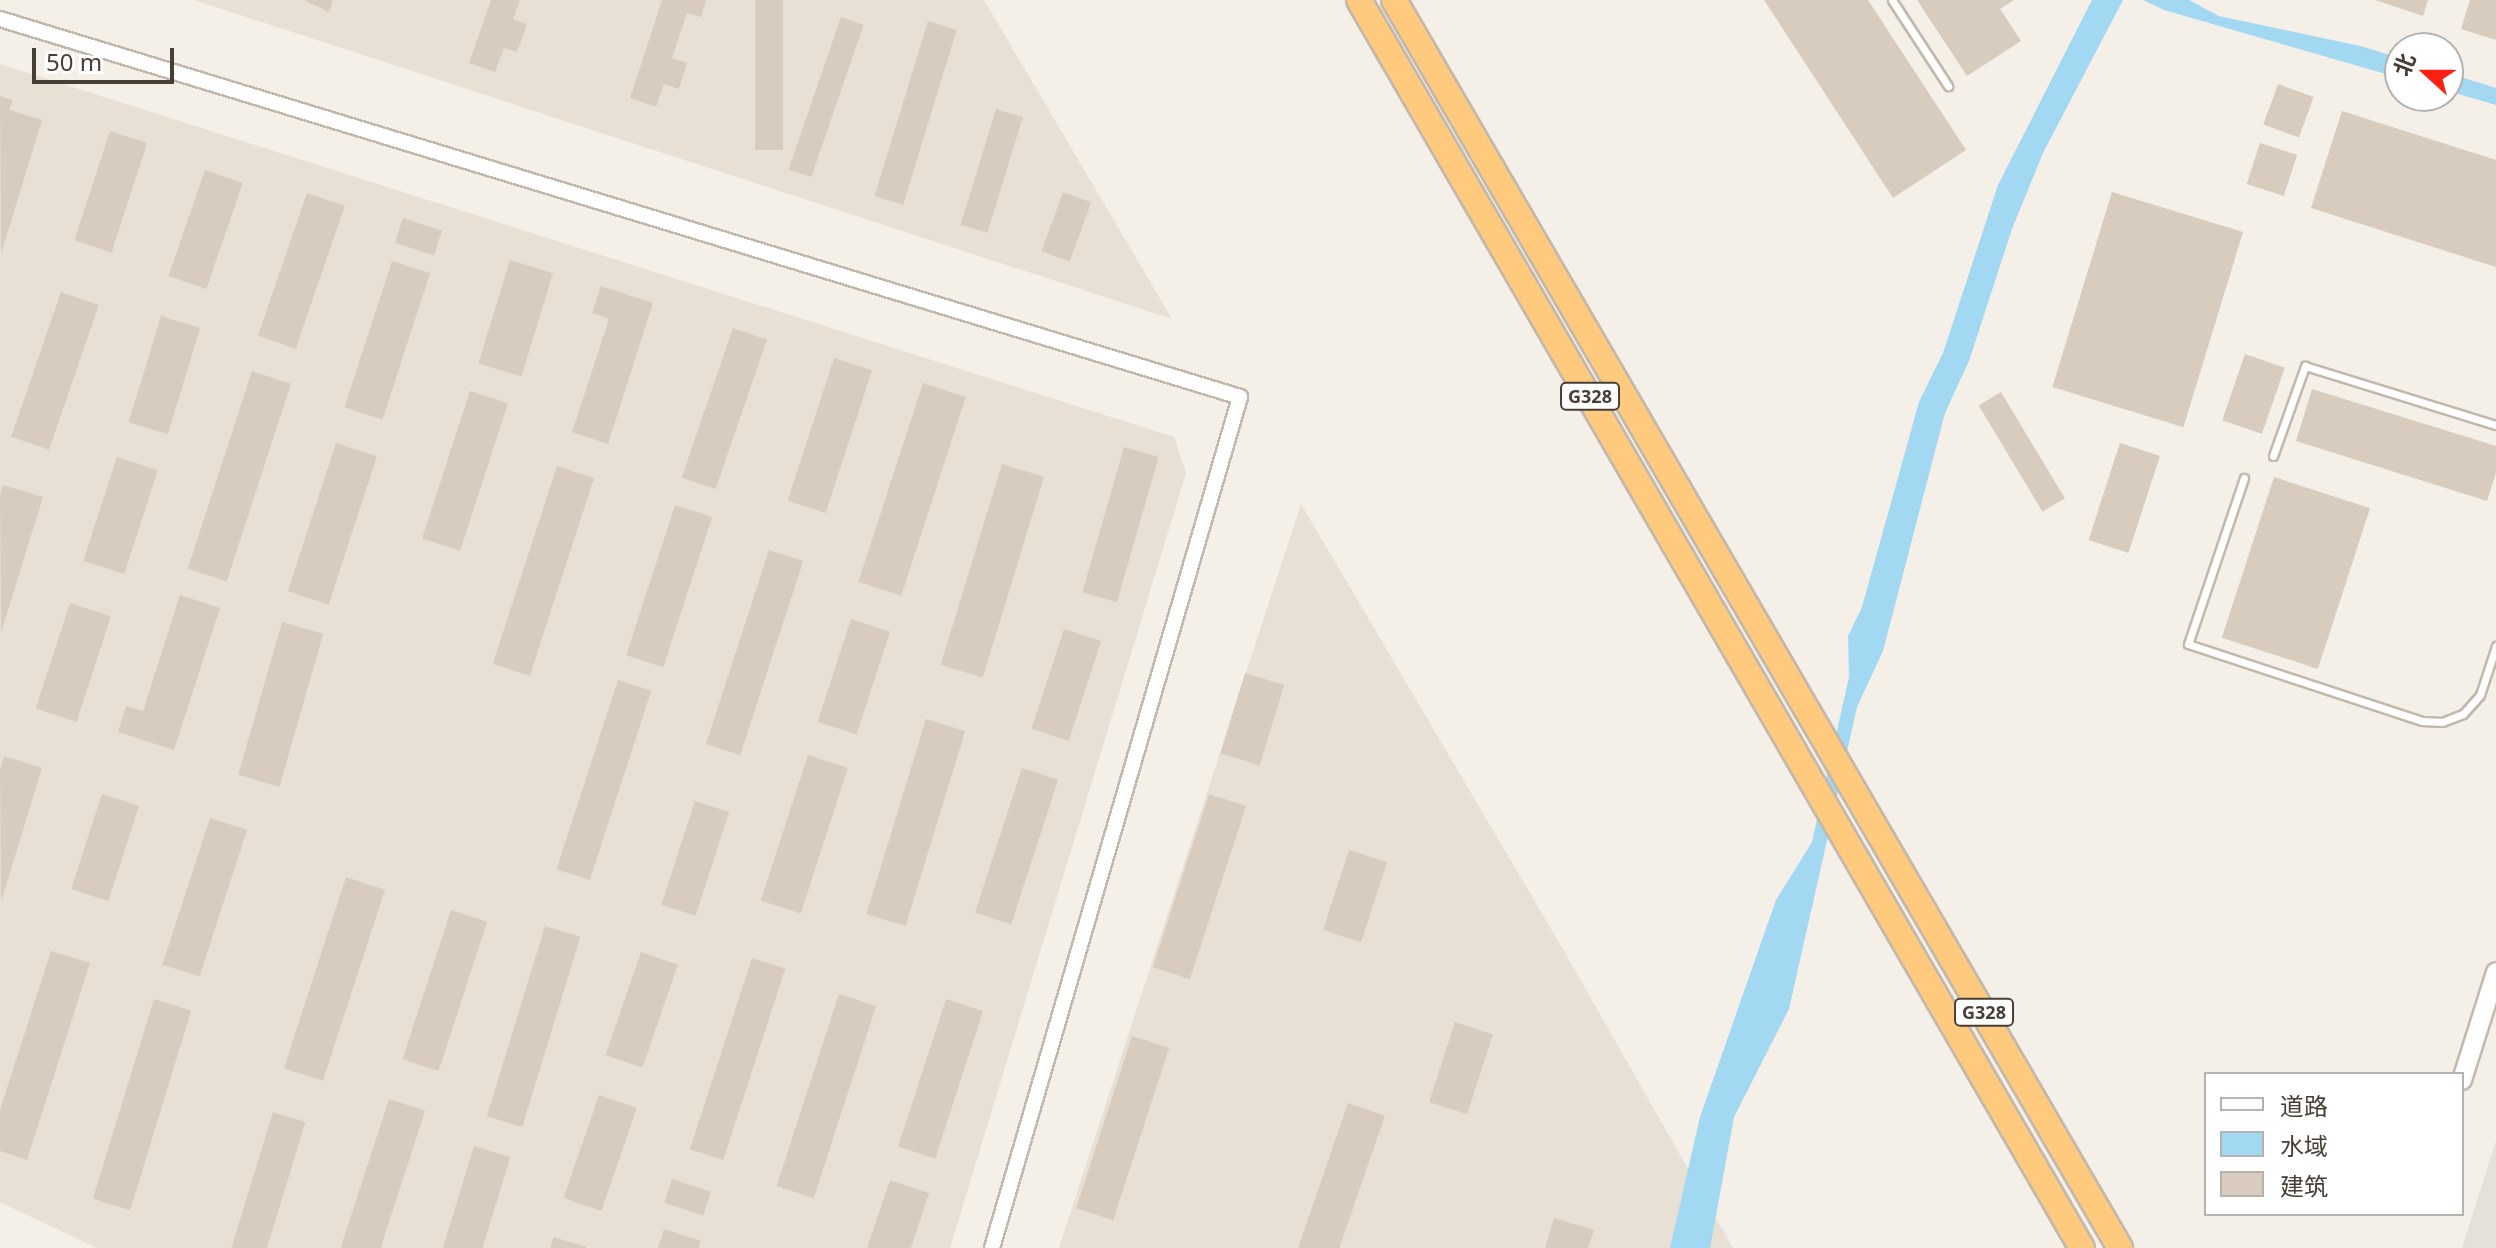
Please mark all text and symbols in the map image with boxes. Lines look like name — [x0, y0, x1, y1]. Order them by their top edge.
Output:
scale bar — [36, 32, 178, 82]
north arrow — [2384, 32, 2464, 112]
text: 50 m — [46, 45, 102, 78]
text: 北 — [2386, 48, 2421, 80]
road number: G328 — [1560, 382, 1620, 410]
road number: G328 — [1954, 998, 2014, 1026]
legend — [2204, 1072, 2464, 1216]
text: 道路 — [2280, 1089, 2328, 1122]
text: 水域 — [2280, 1129, 2328, 1162]
text: 建筑 — [2280, 1169, 2328, 1202]

